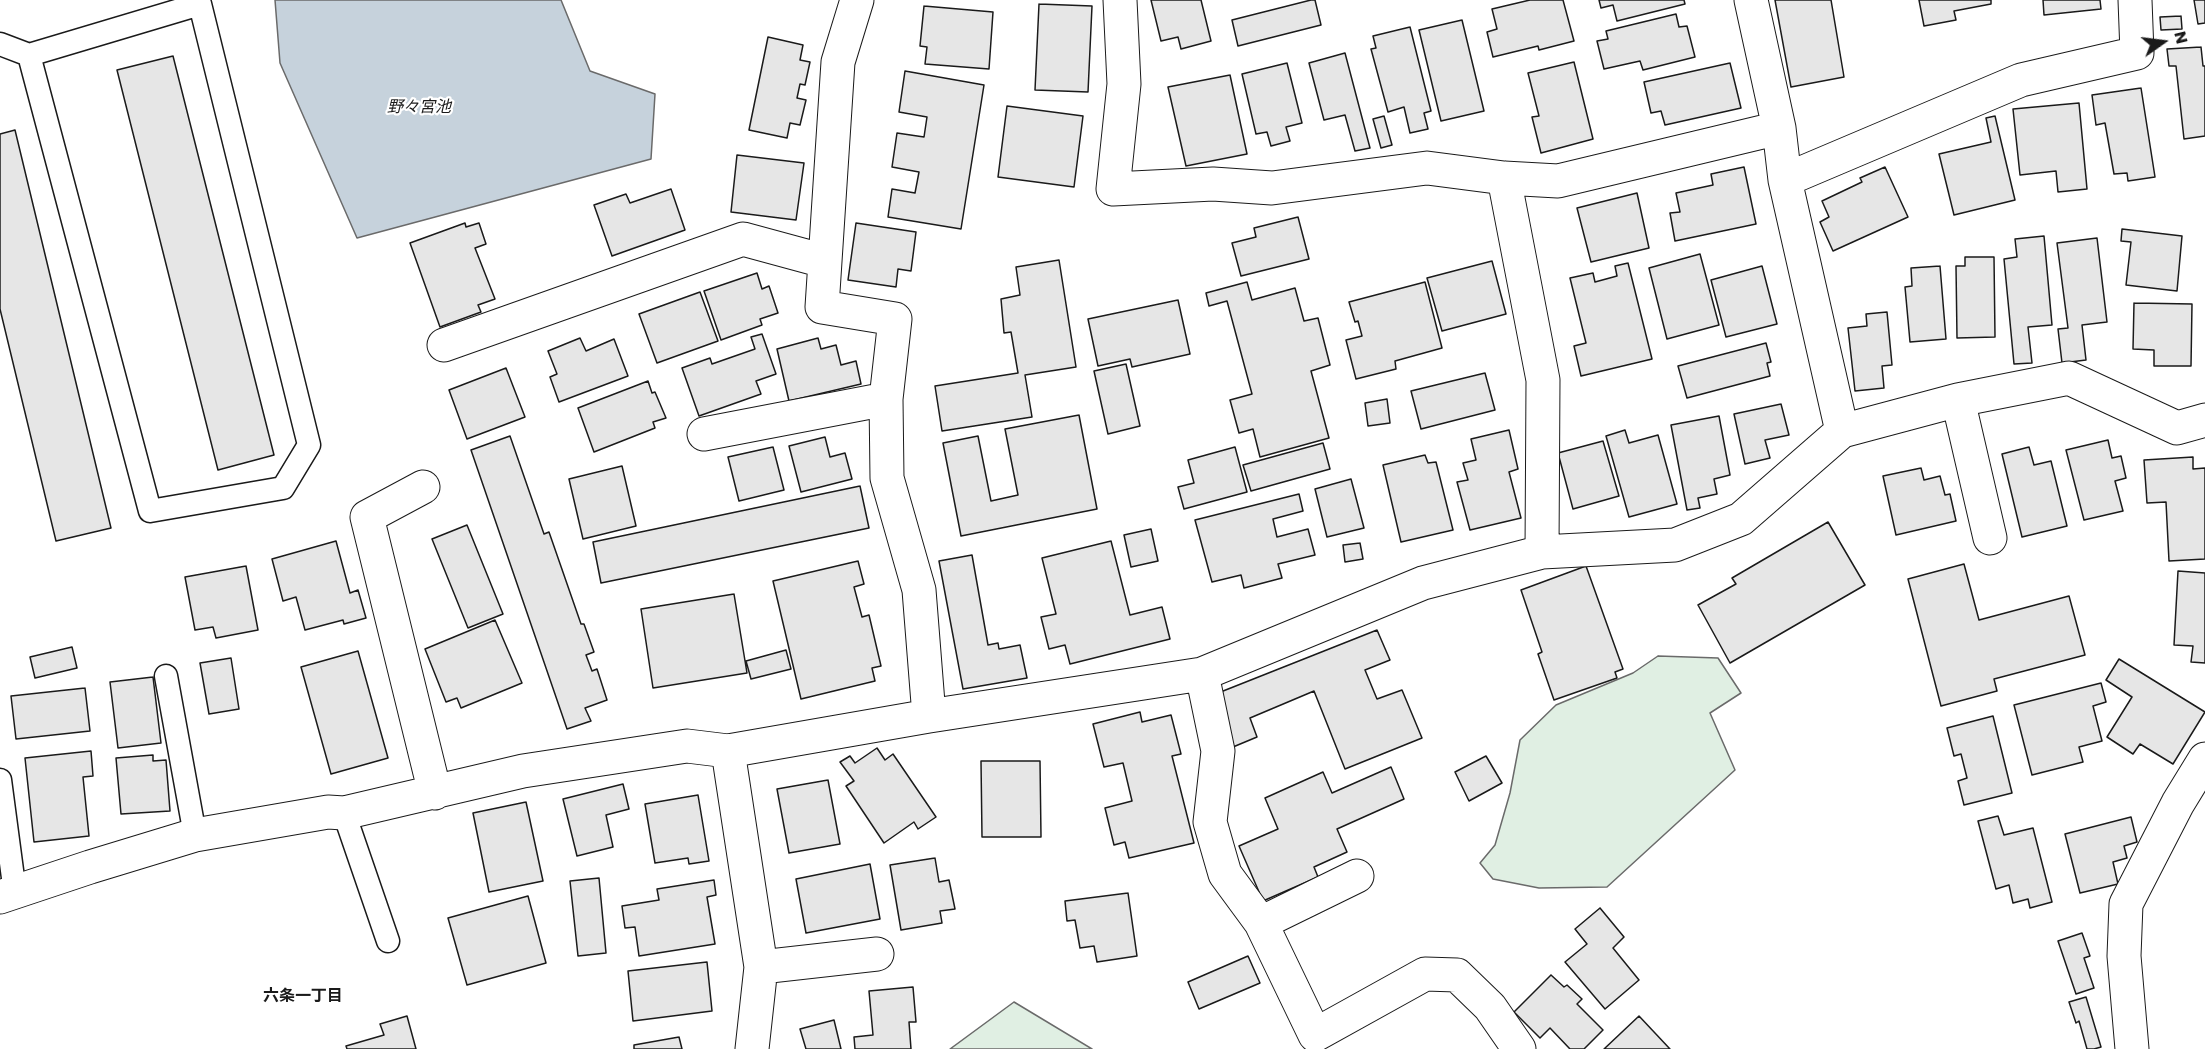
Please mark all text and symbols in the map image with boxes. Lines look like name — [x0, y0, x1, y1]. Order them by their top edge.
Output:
north arrow — [2133, 12, 2193, 72]
text: N — [2168, 29, 2194, 46]
water label: 野々宮池 — [387, 98, 451, 118]
district label: 六条一丁目 — [263, 987, 343, 1007]

